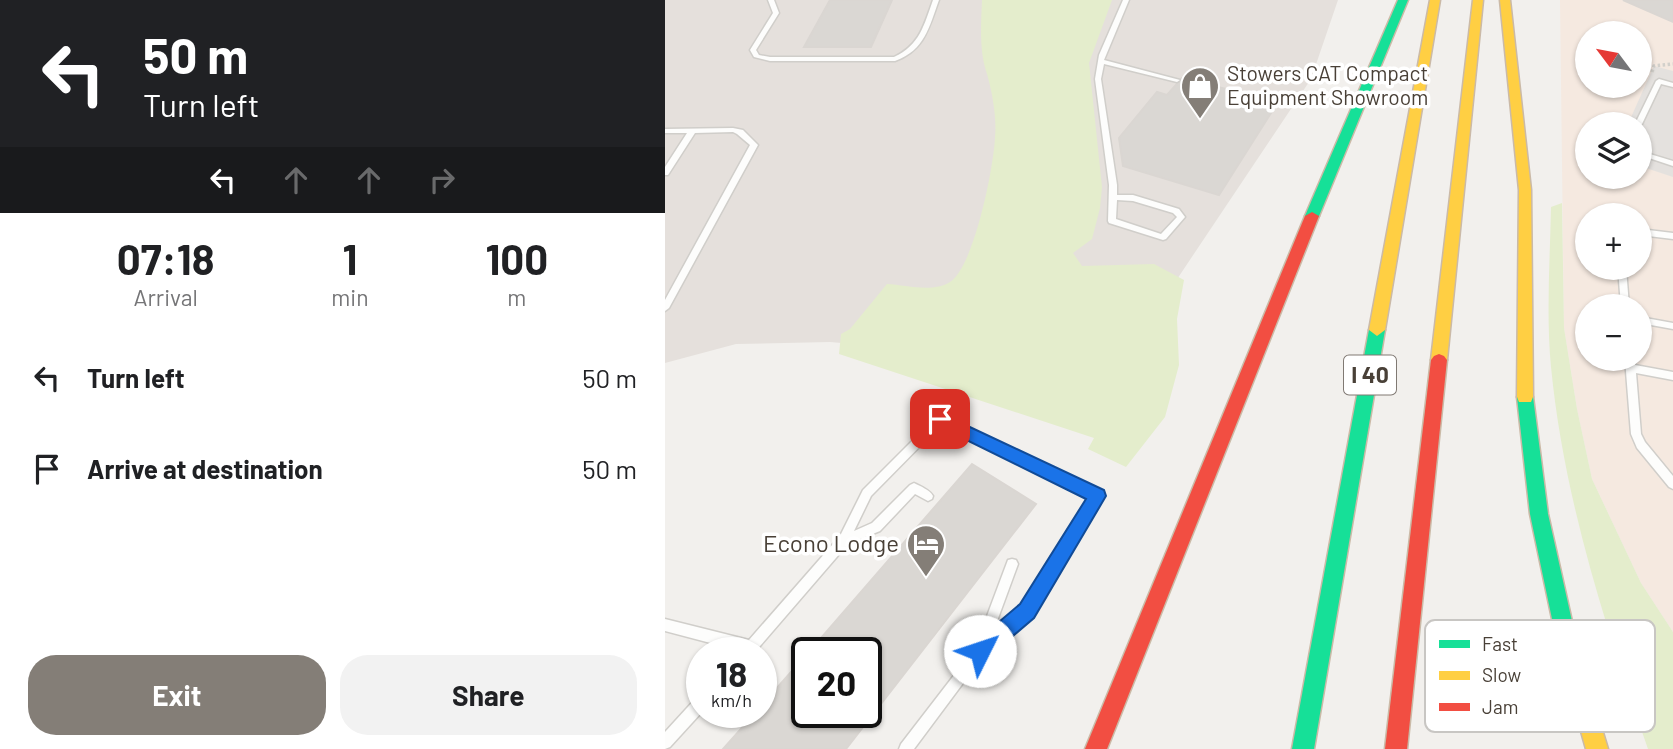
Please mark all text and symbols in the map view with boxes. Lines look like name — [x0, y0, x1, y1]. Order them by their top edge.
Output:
north arrow — [1575, 21, 1652, 98]
map controls — [1575, 21, 1652, 371]
text: 50 m — [143, 25, 248, 84]
icon: left — [28, 28, 119, 119]
place label: Stowers CAT Compact Equipment Showroom — [1227, 60, 1428, 109]
shop icon: Stowers CAT Compact Equipment Showroom — [1179, 65, 1221, 120]
text: Turn left — [143, 85, 260, 123]
button: layers — [1575, 112, 1652, 189]
icon: left — [204, 161, 242, 199]
icon: ahead — [277, 161, 315, 199]
icon: ahead — [350, 161, 388, 199]
icon: right — [423, 161, 461, 199]
button: + — [1575, 203, 1652, 280]
text: 07:18 — [117, 233, 214, 283]
text: 1 — [342, 233, 357, 283]
text: 100 — [485, 233, 548, 283]
text: Arrival — [133, 283, 198, 311]
text: min — [331, 283, 369, 311]
text: m — [507, 283, 526, 311]
button: − — [1575, 294, 1652, 371]
road number: I 40 — [1344, 356, 1396, 394]
icon: left — [28, 359, 66, 397]
text: Turn left — [87, 362, 185, 393]
text: 50 m — [582, 362, 637, 393]
pin — [910, 389, 970, 449]
icon: arrive — [921, 400, 959, 438]
icon: arrive — [28, 450, 66, 488]
text: Arrive at destination — [87, 453, 323, 484]
text: 50 m — [582, 453, 637, 484]
hotel icon: Econo Lodge — [905, 523, 947, 578]
place label: Econo Lodge — [763, 528, 899, 557]
position arrow — [943, 614, 1017, 688]
legend — [1425, 620, 1655, 732]
text: Fast — [1482, 632, 1518, 655]
speed limit sign: 20 — [791, 637, 882, 728]
text: 18 — [716, 652, 747, 694]
button: Exit — [28, 655, 326, 735]
button: Share — [340, 655, 637, 735]
text: Slow — [1482, 663, 1521, 686]
text: km/h — [711, 689, 752, 711]
text: Jam — [1482, 695, 1518, 718]

